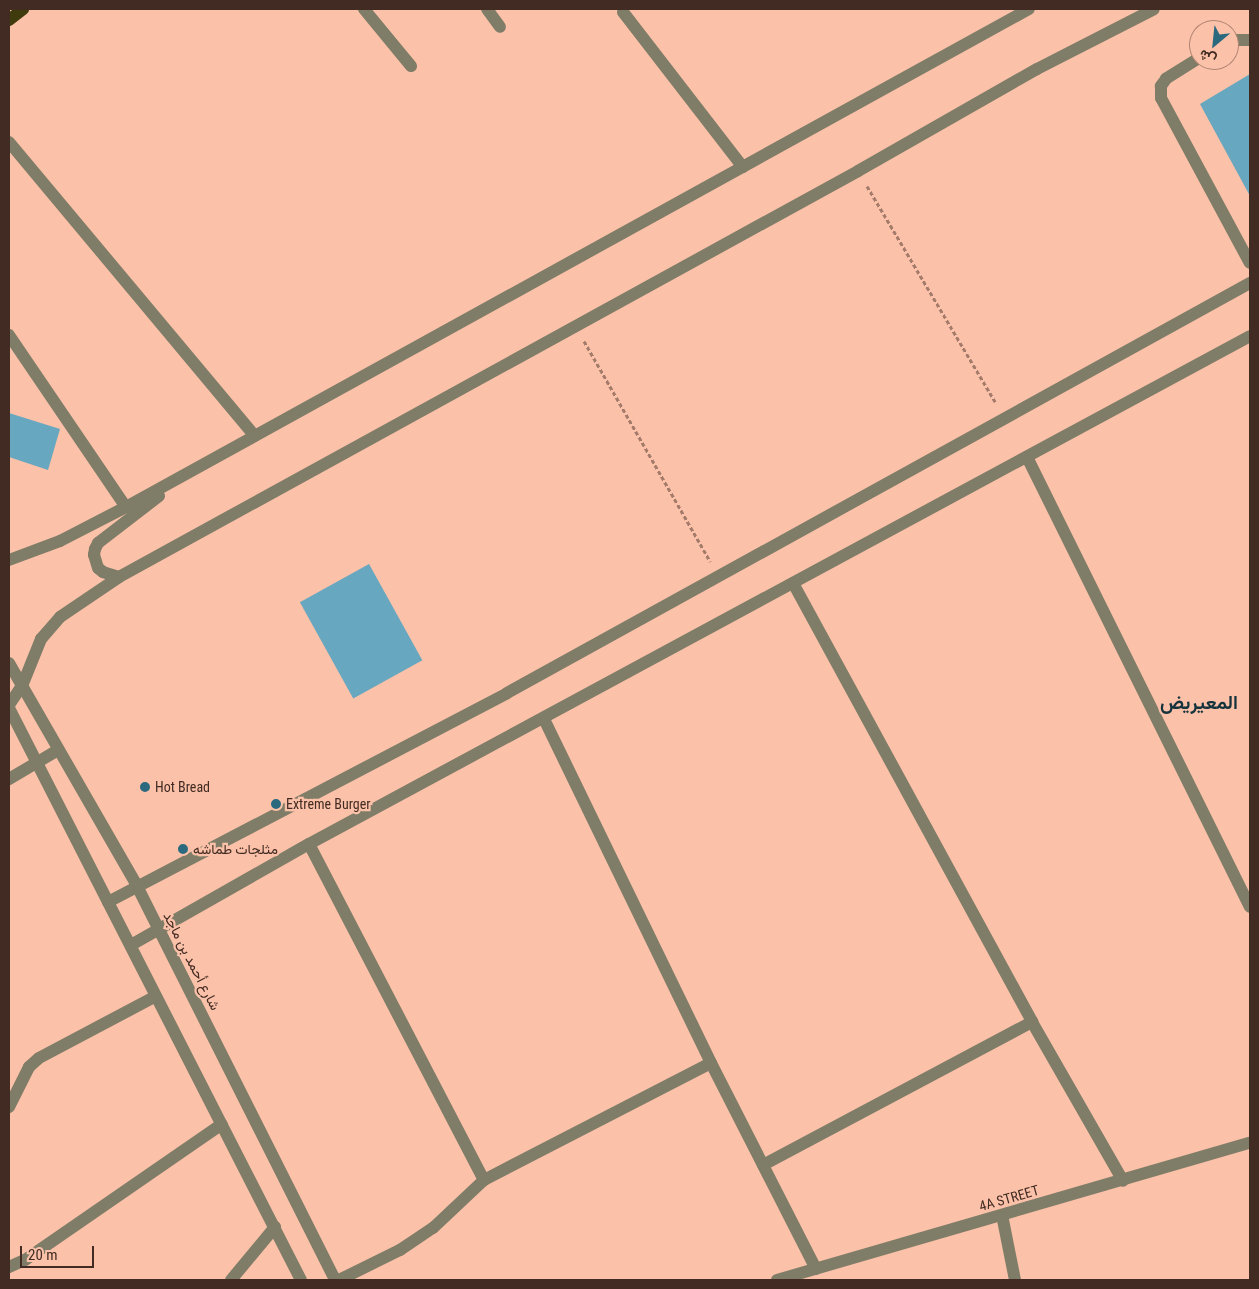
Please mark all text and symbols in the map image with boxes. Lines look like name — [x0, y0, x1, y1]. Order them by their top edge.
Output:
north arrow — [1189, 20, 1239, 70]
text: ش — [1196, 46, 1219, 68]
district label: المعيريض — [1160, 692, 1238, 714]
place label: Hot Bread — [155, 779, 210, 795]
marker: Hot Bread — [139, 781, 151, 793]
place label: Extreme Burger — [286, 796, 371, 812]
marker: Extreme Burger — [270, 798, 282, 810]
place label: مثلجات طماشه — [193, 841, 278, 857]
marker: مثلجات طماشه — [177, 843, 189, 855]
street label: شارع أحمد بن ماجد — [160, 909, 224, 1013]
street label: 4A STREET — [977, 1181, 1041, 1215]
scale bar — [22, 1236, 96, 1268]
text: 20 m — [28, 1246, 58, 1264]

